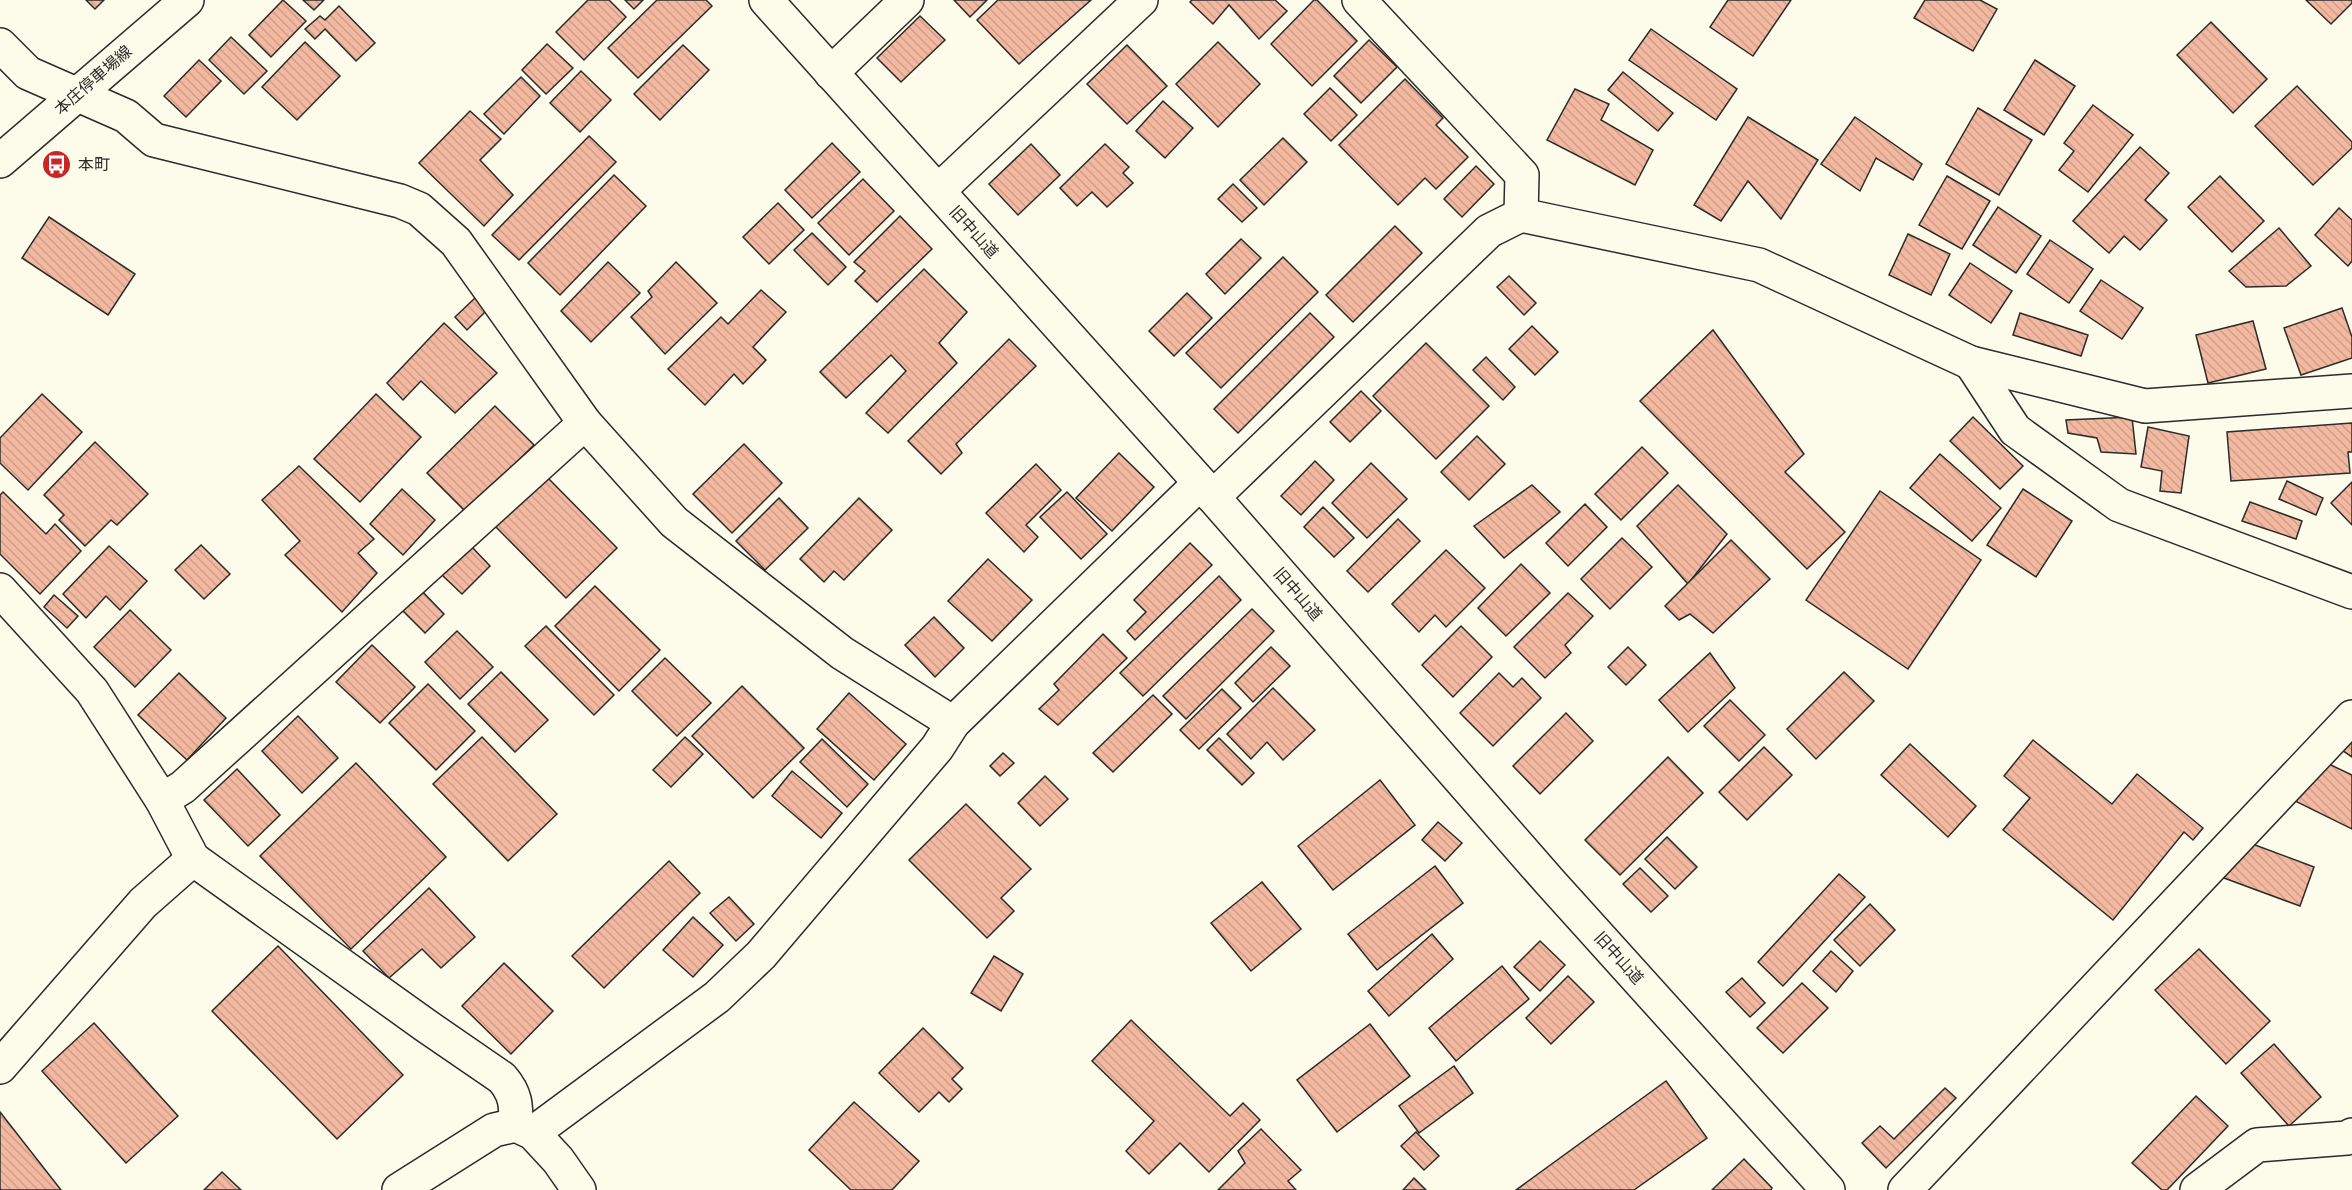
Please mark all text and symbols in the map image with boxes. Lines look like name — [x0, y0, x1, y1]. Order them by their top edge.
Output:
street label: 本庄停車場線 — [51, 41, 135, 119]
bus stop icon: 本町 — [41, 148, 73, 180]
place label: 本町 — [78, 155, 110, 174]
street label: 旧中山道 — [946, 202, 1002, 262]
street label: 旧中山道 — [1270, 564, 1326, 624]
street label: 旧中山道 — [1591, 928, 1647, 988]

